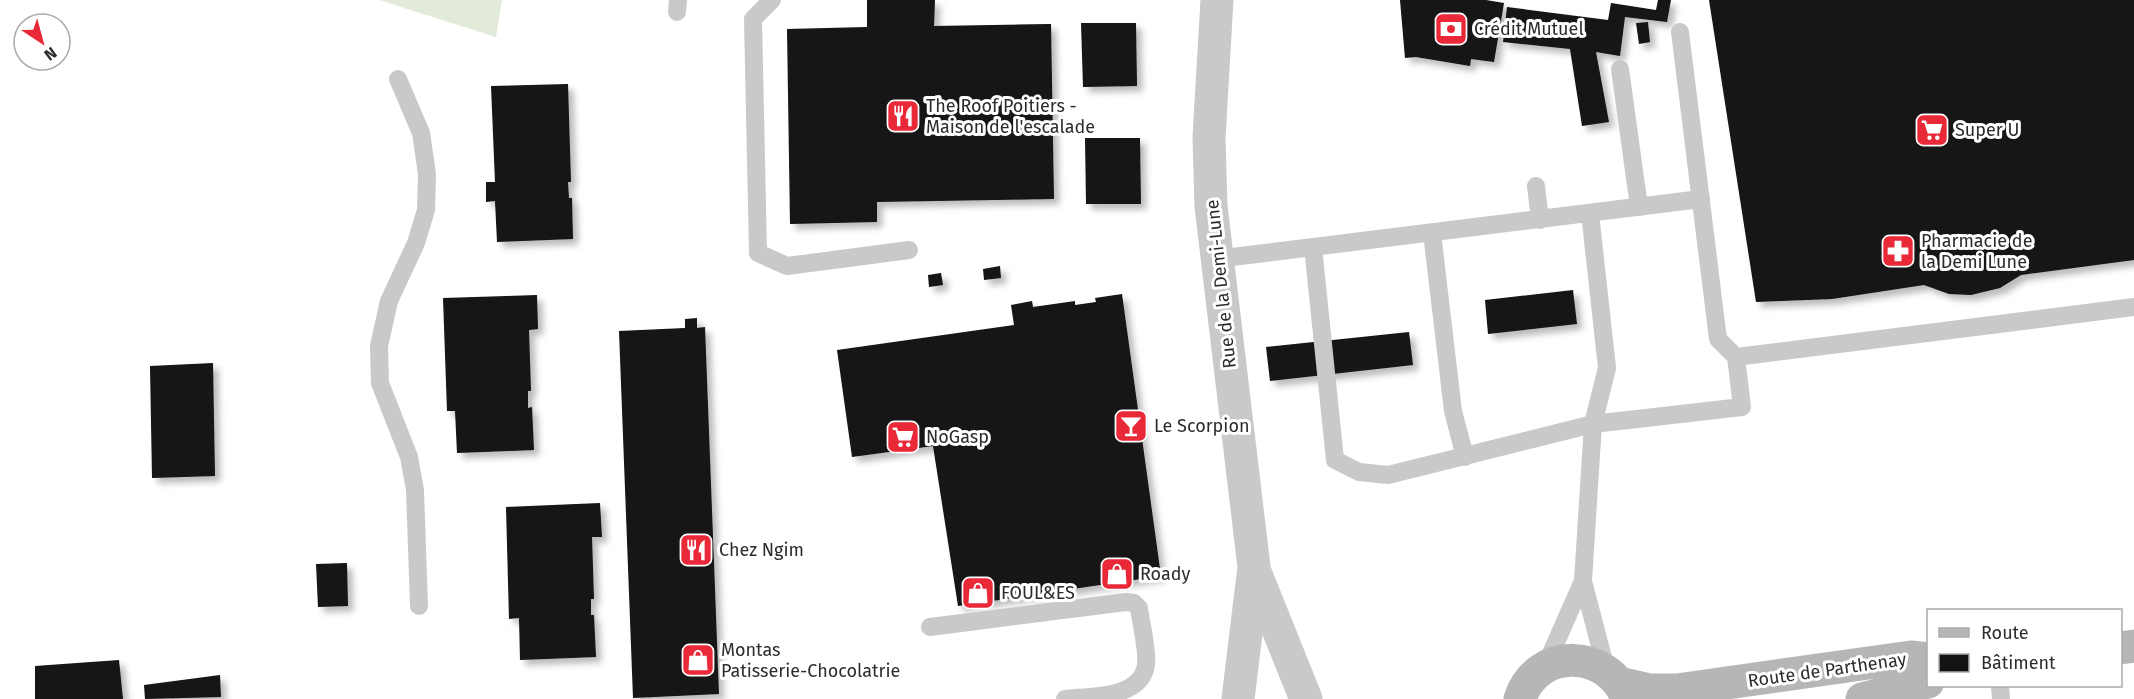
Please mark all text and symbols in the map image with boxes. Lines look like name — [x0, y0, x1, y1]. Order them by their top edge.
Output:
bank icon: Crédit Mutuel — [1433, 11, 1469, 47]
north arrow — [12, 12, 72, 72]
place label: Crédit Mutuel — [1474, 18, 1584, 40]
text: N — [41, 43, 60, 65]
place label: The Roof Poitiers - Maison de l'escalade — [926, 95, 1095, 138]
restaurant icon: The Roof Poitiers - Maison de l'escalade — [885, 98, 921, 134]
supermarket icon: Super U — [1914, 112, 1950, 148]
place label: Super U — [1955, 119, 2019, 141]
street label: Rue de la Demi-Lune — [1201, 198, 1241, 370]
place label: Pharmacie de la Demi Lune — [1921, 230, 2032, 273]
pharmacy icon: Pharmacie de la Demi Lune — [1880, 233, 1916, 269]
bar icon: Le Scorpion — [1113, 408, 1149, 444]
place label: Le Scorpion — [1154, 415, 1249, 437]
supermarket icon: NoGasp — [885, 419, 921, 455]
place label: NoGasp — [926, 426, 989, 448]
restaurant icon: Chez Ngim — [678, 532, 714, 568]
place label: Chez Ngim — [719, 539, 804, 561]
shop icon: Roady — [1099, 556, 1135, 592]
place label: Roady — [1140, 563, 1191, 585]
shop icon: FOUL&ES — [960, 575, 996, 611]
place label: FOUL&ES — [1001, 582, 1075, 604]
legend — [1927, 609, 2122, 687]
text: Route — [1981, 622, 2029, 644]
place label: Montas Patisserie-Chocolatrie — [721, 639, 900, 682]
shop icon: Montas Patisserie-Chocolatrie — [680, 642, 716, 678]
street label: Route de Parthenay — [1746, 648, 1908, 692]
text: Bâtiment — [1981, 652, 2056, 674]

